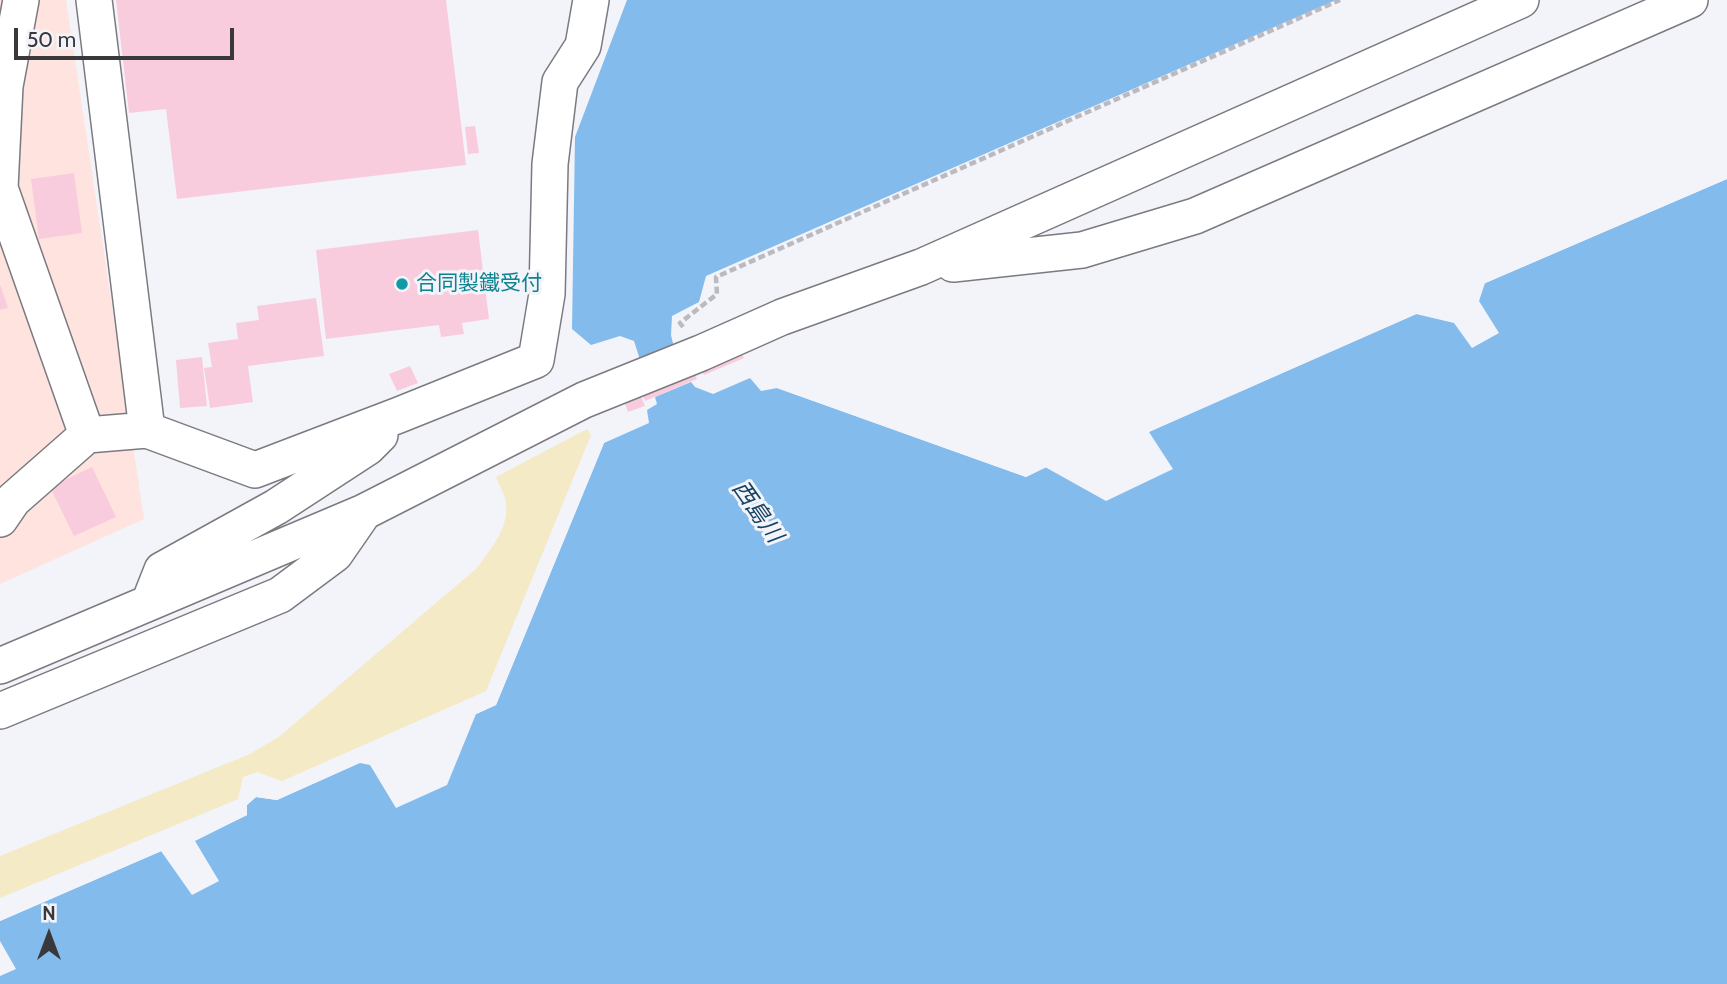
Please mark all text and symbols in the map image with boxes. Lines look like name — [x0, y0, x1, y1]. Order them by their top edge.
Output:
scale bar — [18, 14, 238, 58]
text: 50 m — [27, 27, 76, 52]
place label: 合同製鐵受付 — [416, 271, 542, 297]
marker: 合同製鐵受付 — [394, 276, 410, 292]
water label: 西島川 — [726, 476, 788, 548]
north arrow — [14, 900, 84, 970]
text: N — [42, 902, 56, 925]

